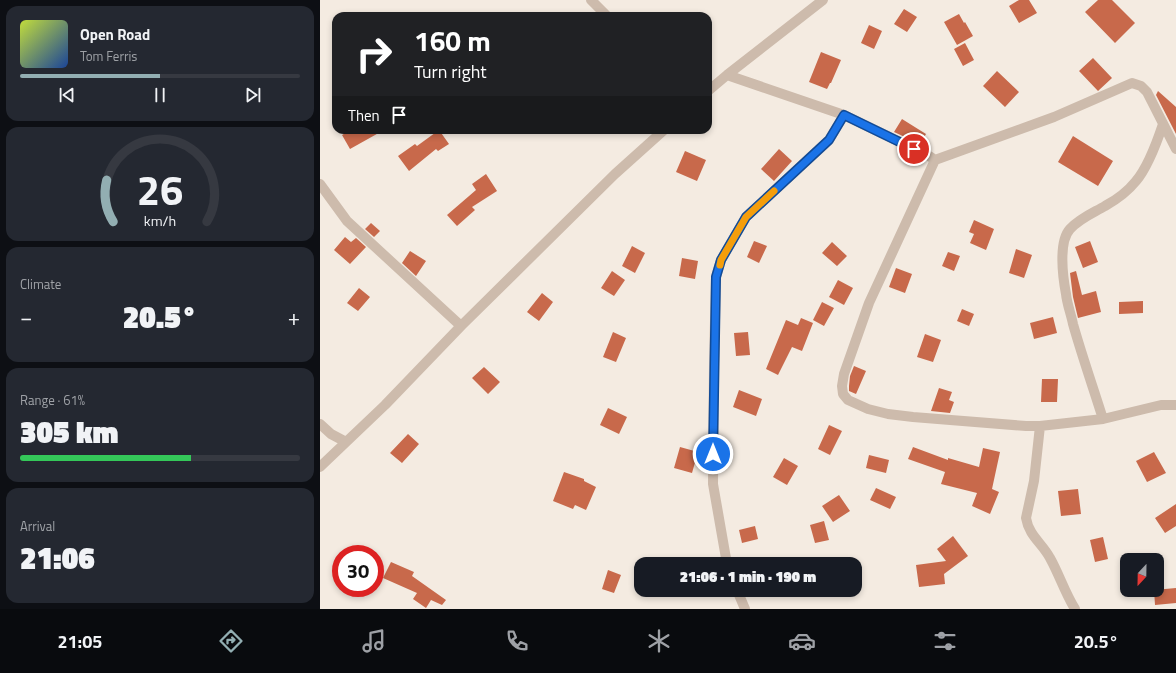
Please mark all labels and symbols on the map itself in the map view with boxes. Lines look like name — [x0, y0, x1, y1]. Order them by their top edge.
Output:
pin — [897, 132, 931, 166]
position arrow — [692, 433, 734, 475]
speed limit sign: 30 — [332, 545, 384, 597]
north arrow — [1120, 553, 1164, 597]

